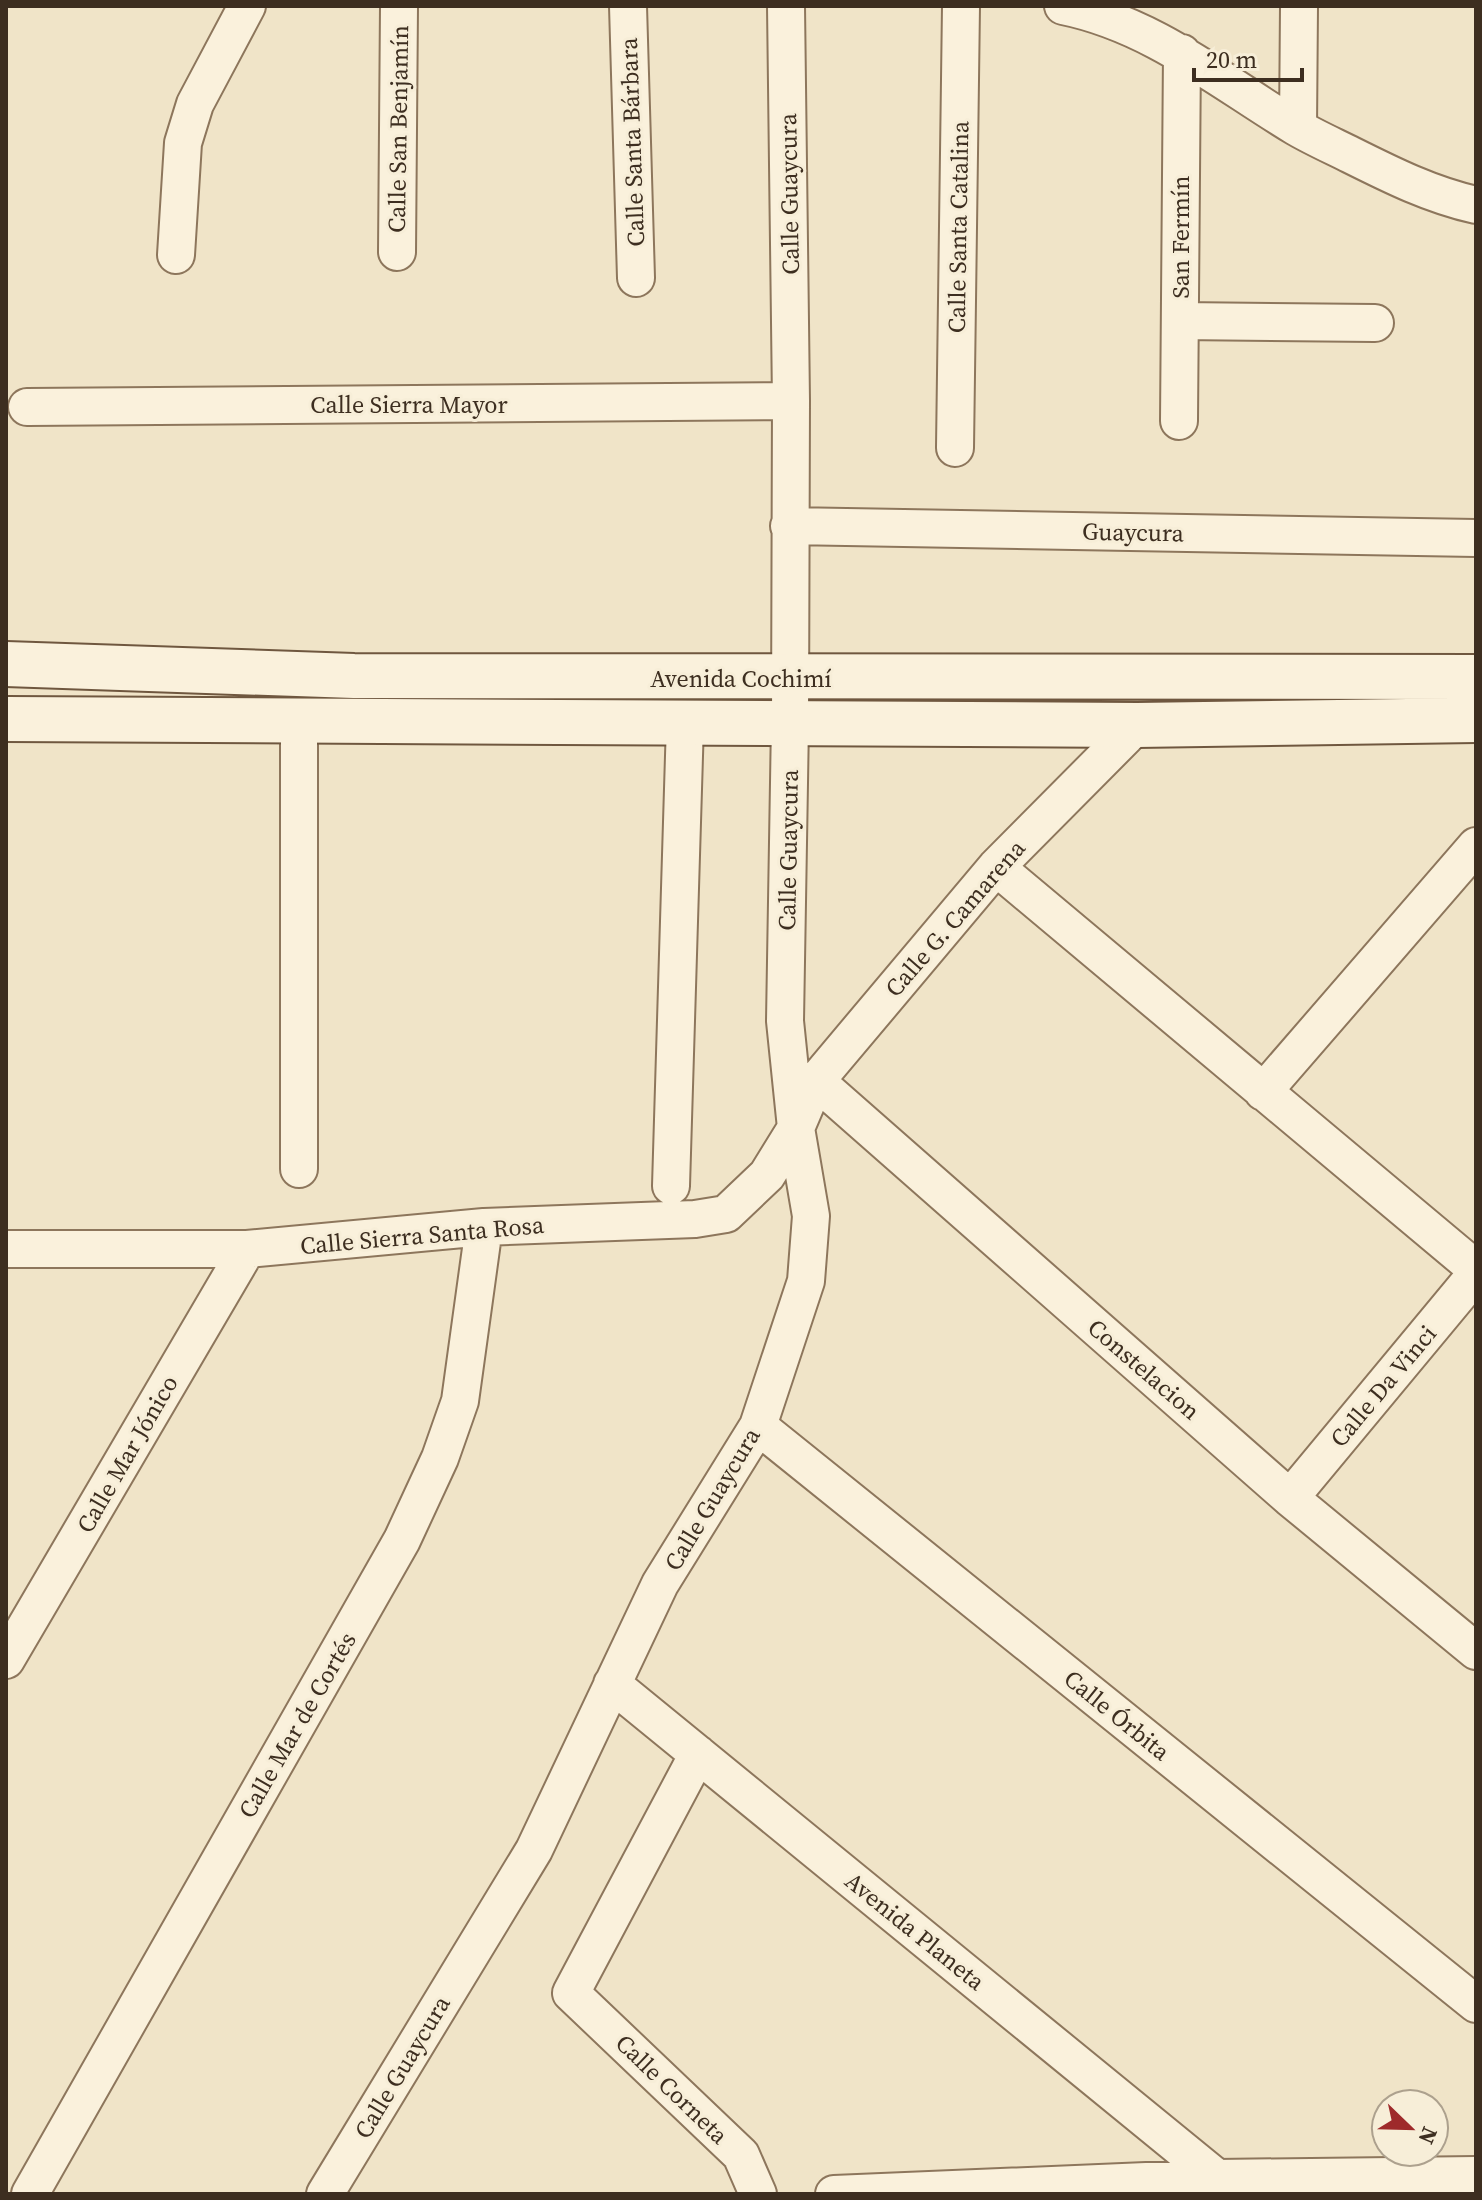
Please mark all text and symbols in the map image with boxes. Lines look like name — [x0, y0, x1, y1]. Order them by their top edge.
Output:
street label: Calle San Benjamín — [380, 25, 416, 233]
scale bar — [1194, 32, 1302, 82]
street label: Calle Santa Bárbara — [612, 36, 652, 247]
text: 20 m — [1206, 43, 1257, 76]
street label: Calle Guaycura — [771, 112, 807, 275]
street label: Calle Santa Catalina — [940, 120, 976, 333]
street label: San Fermín — [1164, 175, 1197, 299]
street label: Calle Sierra Mayor — [310, 388, 508, 421]
street label: Guaycura — [1082, 515, 1185, 549]
street label: Avenida Cochimí — [650, 662, 832, 695]
street label: Calle Guaycura — [770, 768, 806, 931]
street label: Calle G. Camarena — [878, 832, 1033, 1004]
street label: Calle Sierra Santa Rosa — [299, 1208, 546, 1262]
street label: Constelacion — [1081, 1311, 1207, 1427]
street label: Calle Da Vinci — [1322, 1318, 1444, 1454]
street label: Calle Mar Jónico — [69, 1369, 185, 1539]
street label: Calle Guaycura — [656, 1421, 768, 1577]
street label: Calle Mar de Cortés — [230, 1626, 364, 1824]
street label: Calle Órbita — [1057, 1662, 1177, 1768]
street label: Avenida Planeta — [838, 1864, 993, 1998]
street label: Calle Guaycura — [346, 1989, 458, 2145]
street label: Calle Corneta — [608, 2027, 736, 2152]
north arrow — [1370, 2088, 1450, 2168]
text: N — [1411, 2123, 1445, 2149]

